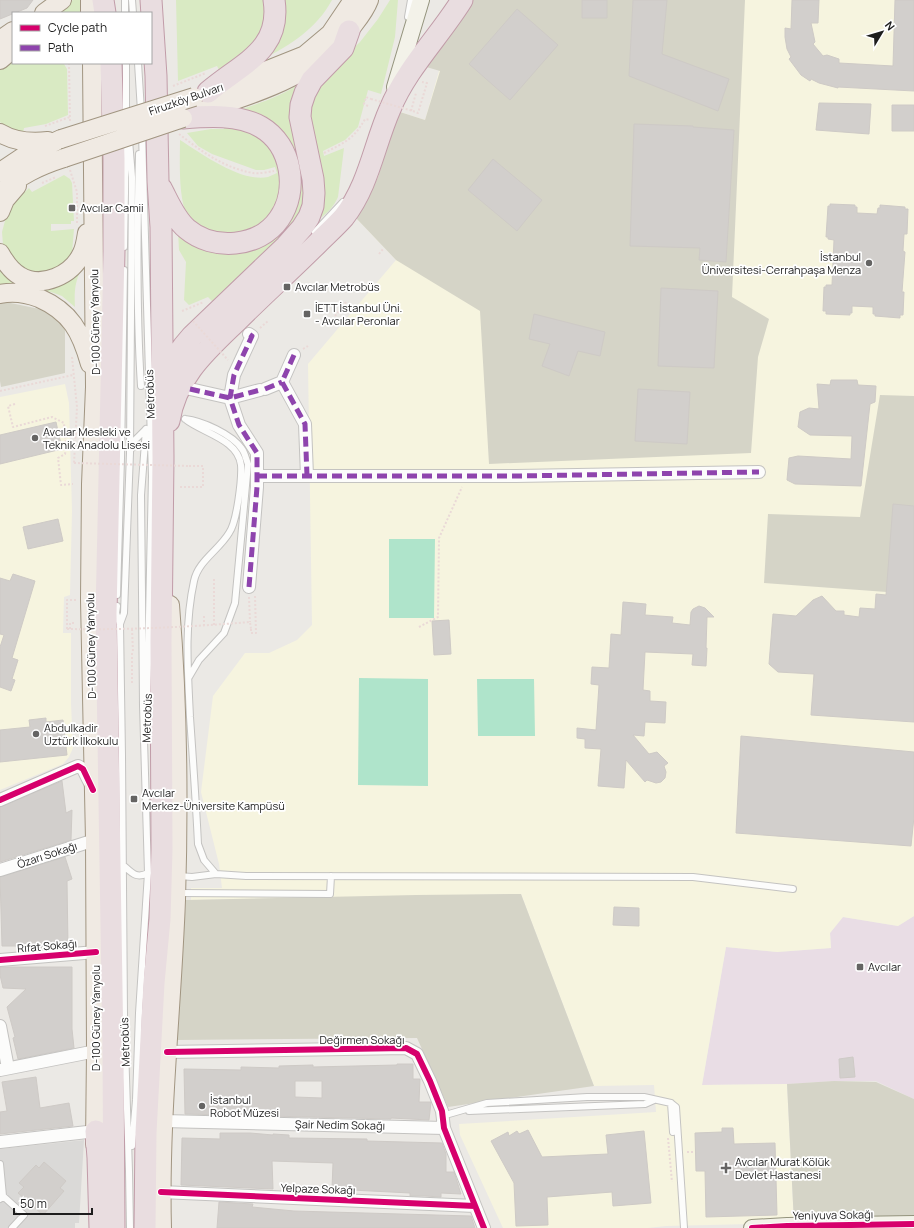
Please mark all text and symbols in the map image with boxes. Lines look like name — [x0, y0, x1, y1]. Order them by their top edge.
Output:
legend — [12, 12, 152, 64]
north arrow — [862, 12, 902, 52]
text: N — [882, 18, 899, 33]
text: Cycle path — [48, 19, 107, 36]
text: Path — [48, 39, 74, 56]
street label: Firuzköy Bulvarı — [147, 79, 225, 118]
place label: Avcılar Camii — [80, 200, 144, 215]
marker: Avcılar Camii — [67, 203, 77, 213]
place label: İstanbul Üniversitesi-Cerrahpaşa Menza — [702, 249, 861, 277]
marker: İstanbul Üniversitesi-Cerrahpaşa Menza — [864, 258, 874, 268]
street label: D-100 Güney Yanyolu — [86, 269, 103, 375]
place label: Avcılar Metrobüs — [295, 279, 380, 294]
marker: Avcılar Metrobüs — [282, 282, 292, 292]
place label: İETT İstanbul Üni. - Avcılar Peronlar — [315, 300, 402, 328]
marker: İETT İstanbul Üni. - Avcılar Peronlar — [302, 309, 312, 319]
street label: Metrobüs — [141, 369, 158, 419]
place label: Avcılar Mesleki ve Teknik Anadolu Lisesi — [43, 424, 150, 452]
marker: Avcılar Mesleki ve Teknik Anadolu Lisesi — [30, 433, 40, 443]
street label: D-100 Güney Yanyolu — [82, 593, 99, 699]
street label: Metrobüs — [138, 693, 155, 743]
place label: Abdulkadir Uztürk İlkokulu — [44, 720, 118, 748]
marker: Abdulkadir Uztürk İlkokulu — [31, 729, 41, 739]
place label: Avcılar Merkez-Üniversite Kampüsü — [142, 785, 285, 813]
marker: Avcılar Merkez-Üniversite Kampüsü — [129, 794, 139, 804]
street label: Özarı Sokağı — [15, 838, 79, 871]
street label: Rıfat Sokağı — [16, 935, 77, 956]
place label: Avcılar — [868, 959, 901, 974]
marker: Avcılar — [855, 962, 865, 972]
street label: D-100 Güney Yanyolu — [88, 965, 103, 1071]
street label: Metrobüs — [116, 1017, 133, 1067]
street label: Değirmen Sokağı — [319, 1032, 405, 1047]
place label: İstanbul Robot Müzesi — [210, 1092, 279, 1120]
marker: İstanbul Robot Müzesi — [197, 1101, 207, 1111]
street label: Şair Nedim Sokağı — [295, 1116, 385, 1133]
place label: Avcılar Murat Kölük Devlet Hastanesi — [735, 1154, 830, 1182]
marker: Avcılar Murat Kölük Devlet Hastanesi — [720, 1162, 732, 1174]
street label: Yelpaze Sokağı — [280, 1180, 356, 1197]
scale bar — [14, 1190, 92, 1216]
text: 50 m — [20, 1195, 47, 1212]
street label: Yeniyuva Sokağı — [793, 1206, 873, 1223]

